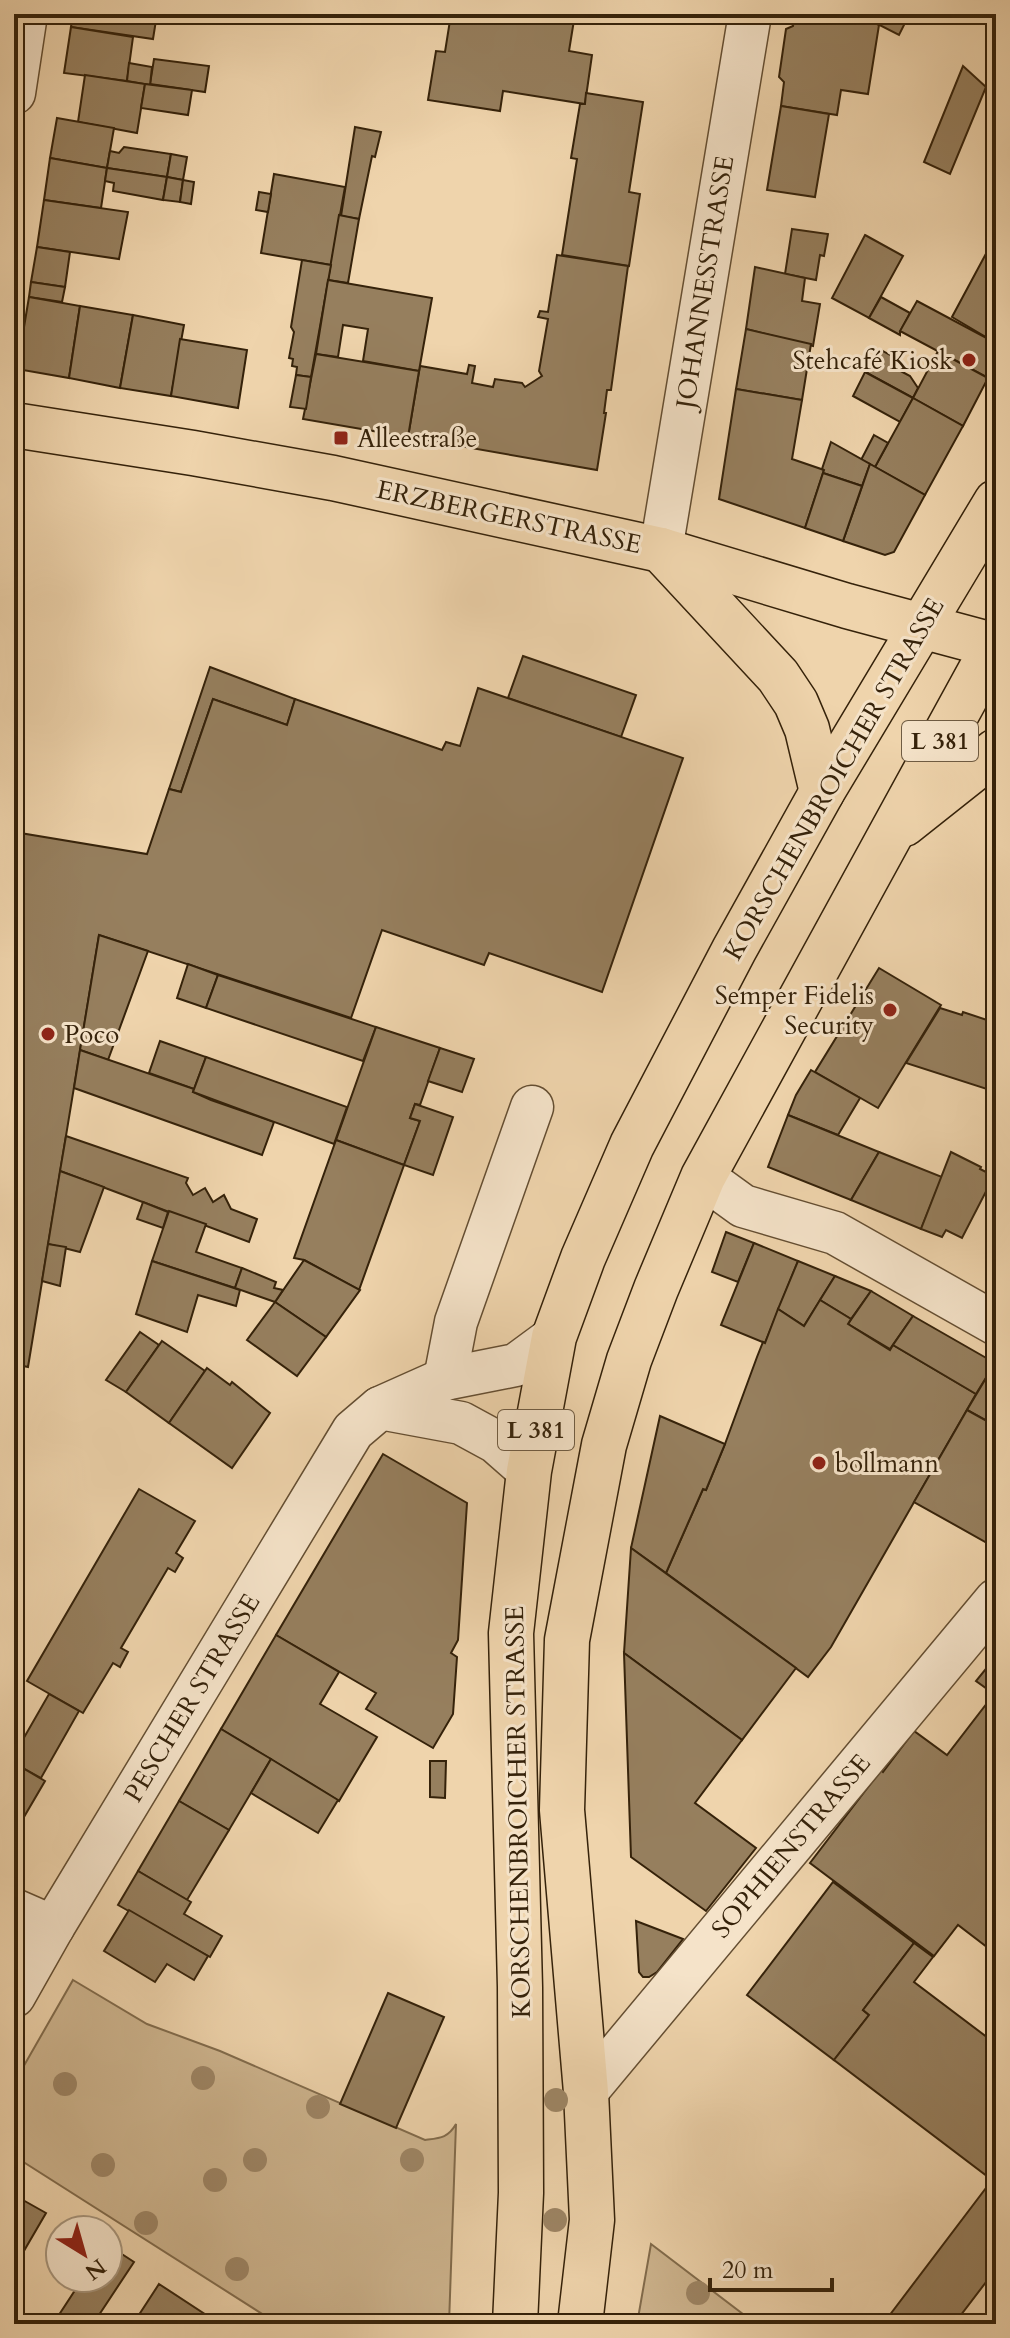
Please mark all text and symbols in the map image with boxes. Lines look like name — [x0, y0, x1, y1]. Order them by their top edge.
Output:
street label: JOHANNESSTRASSE — [667, 153, 742, 415]
place label: Stehcafé Kiosk — [793, 343, 953, 378]
marker: Stehcafé Kiosk — [960, 351, 978, 369]
place label: Alleestraße — [357, 421, 477, 456]
marker: Alleestraße — [332, 429, 350, 447]
street label: ERZBERGERSTRASSE — [373, 472, 645, 562]
street label: KORSCHENBROICHER STRASSE — [716, 591, 952, 967]
road number: L 381 — [902, 721, 978, 761]
place label: Semper Fidelis Security — [715, 978, 874, 1043]
marker: Semper Fidelis Security — [881, 1001, 899, 1019]
place label: Poco — [64, 1017, 119, 1052]
marker: Poco — [39, 1025, 57, 1043]
road number: L 381 — [498, 1410, 574, 1450]
place label: bollmann — [835, 1446, 939, 1481]
marker: bollmann — [810, 1454, 828, 1472]
street label: PESCHER STRASSE — [116, 1587, 268, 1809]
street label: KORSCHENBROICHER STRASSE — [497, 1605, 539, 2019]
street label: SOPHIENSTRASSE — [704, 1746, 878, 1946]
north arrow — [44, 2214, 124, 2294]
scale bar — [710, 2242, 832, 2292]
text: N — [79, 2251, 112, 2287]
text: 20 m — [722, 2254, 774, 2287]

